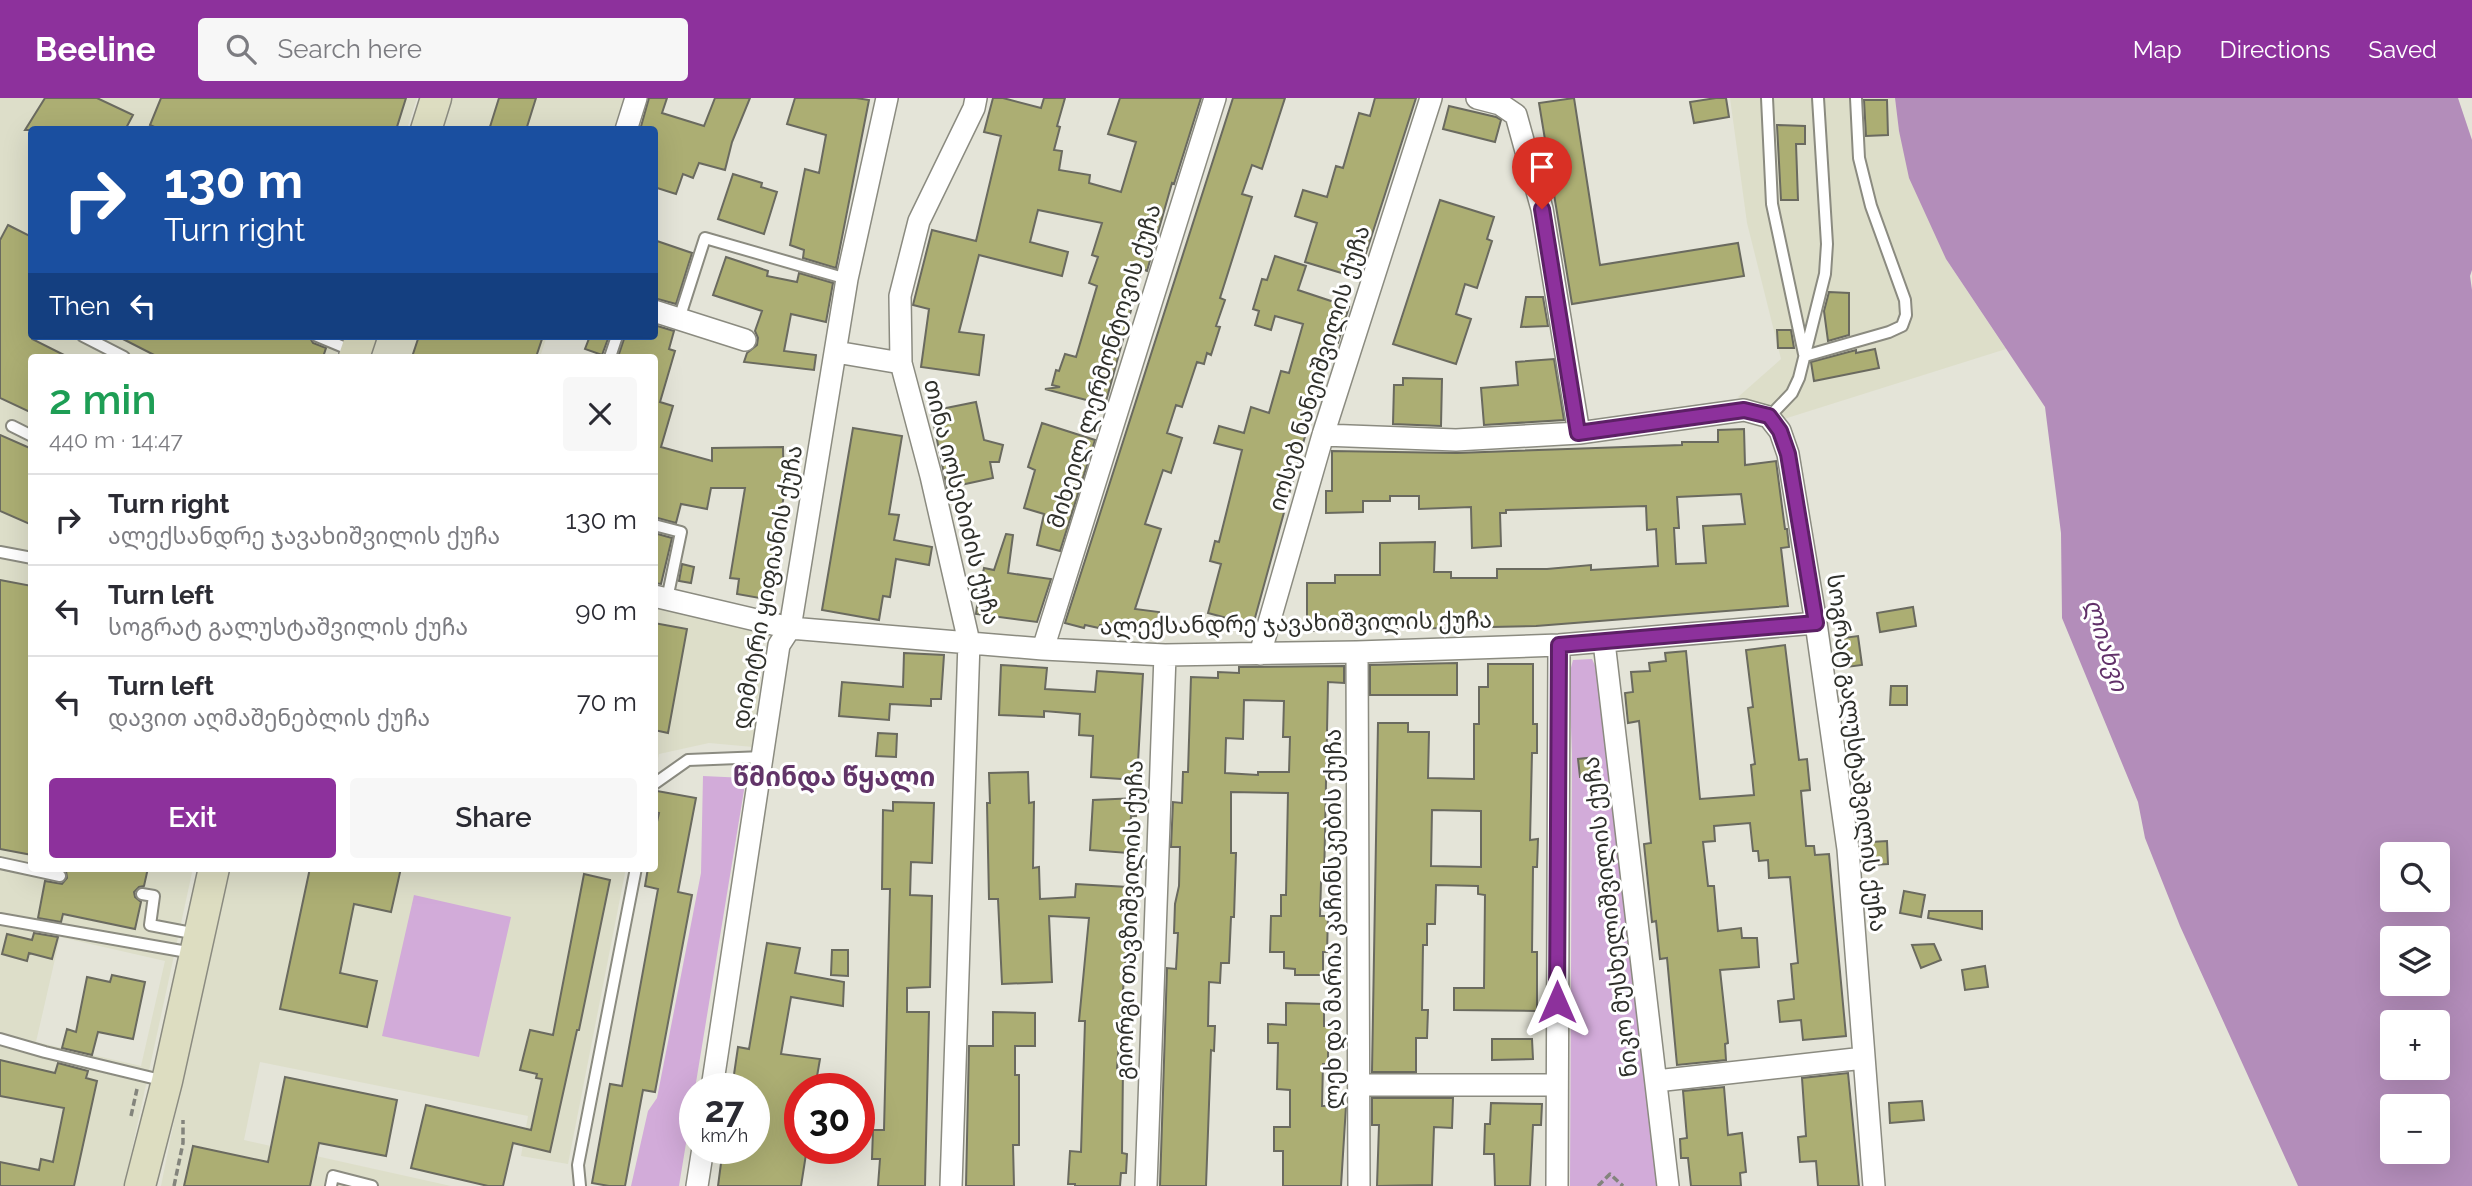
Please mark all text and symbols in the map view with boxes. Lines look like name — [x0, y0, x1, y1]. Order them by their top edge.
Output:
search box — [198, 18, 688, 81]
text: Beeline — [35, 30, 156, 69]
icon: search — [222, 30, 260, 68]
text: Search here — [278, 34, 422, 64]
text: Map — [2133, 35, 2182, 64]
text: Directions — [2220, 35, 2330, 64]
text: Saved — [2368, 35, 2437, 64]
pin — [1512, 137, 1572, 209]
icon: arrive — [1523, 148, 1561, 186]
text: 130 m — [164, 152, 303, 209]
icon: right — [49, 154, 140, 245]
street label: მიხეილ ლერმონტოვის ქუჩა — [1041, 201, 1167, 531]
text: Turn right — [164, 211, 305, 248]
street label: იოსებ ნანეიშვილის ქუჩა — [1262, 222, 1376, 514]
icon: left — [124, 287, 162, 325]
text: Then — [49, 291, 110, 321]
text: 2 min — [49, 375, 157, 424]
street label: თინა იოსებიძის ქუჩა — [918, 376, 1006, 628]
button: close — [563, 377, 637, 451]
text: 440 m · 14:47 — [49, 426, 183, 453]
street label: დიმიტრი ყიფიანის ქუჩა — [726, 443, 808, 731]
text: Turn right — [108, 489, 229, 519]
icon: right — [49, 501, 87, 539]
text: 130 m — [566, 505, 637, 535]
text: ალექსანდრე ჯავახიშვილის ქუჩა — [108, 522, 500, 549]
street label: სოგრატ გალუსტაშვილის ქუჩა — [1821, 573, 1893, 933]
text: Turn left — [108, 580, 214, 610]
icon: left — [49, 592, 87, 630]
water label: ლიახვი — [2079, 595, 2135, 696]
text: 90 m — [575, 596, 637, 626]
street label: ალექსანდრე ჯავახიშვილის ქუჩა — [1100, 606, 1492, 640]
text: სოგრატ გალუსტაშვილის ქუჩა — [108, 613, 468, 640]
text: Turn left — [108, 671, 214, 701]
icon: left — [49, 683, 87, 721]
text: 70 m — [577, 687, 637, 717]
text: დავით აღმაშენებლის ქუჩა — [108, 704, 430, 731]
street label: ლეხ და მარია კაჩინსკების ქუჩა — [1319, 729, 1347, 1109]
street label: ნიკო მუსხელიშვილის ქუჩა — [1576, 755, 1644, 1079]
street label: გიორგი თავზიშვილის ქუჩა — [1109, 760, 1149, 1080]
district label: წმინდა წყალი — [733, 762, 935, 794]
button: Exit — [49, 778, 336, 858]
button: Share — [350, 778, 637, 858]
map controls — [2380, 842, 2450, 1164]
button: search — [2380, 842, 2450, 912]
button: layers — [2380, 926, 2450, 996]
position arrow — [1520, 965, 1594, 1039]
button: + — [2380, 1010, 2450, 1080]
speed limit sign: 30 — [784, 1073, 875, 1164]
text: 27 — [705, 1089, 744, 1130]
button: − — [2380, 1094, 2450, 1164]
text: km/h — [701, 1125, 748, 1146]

